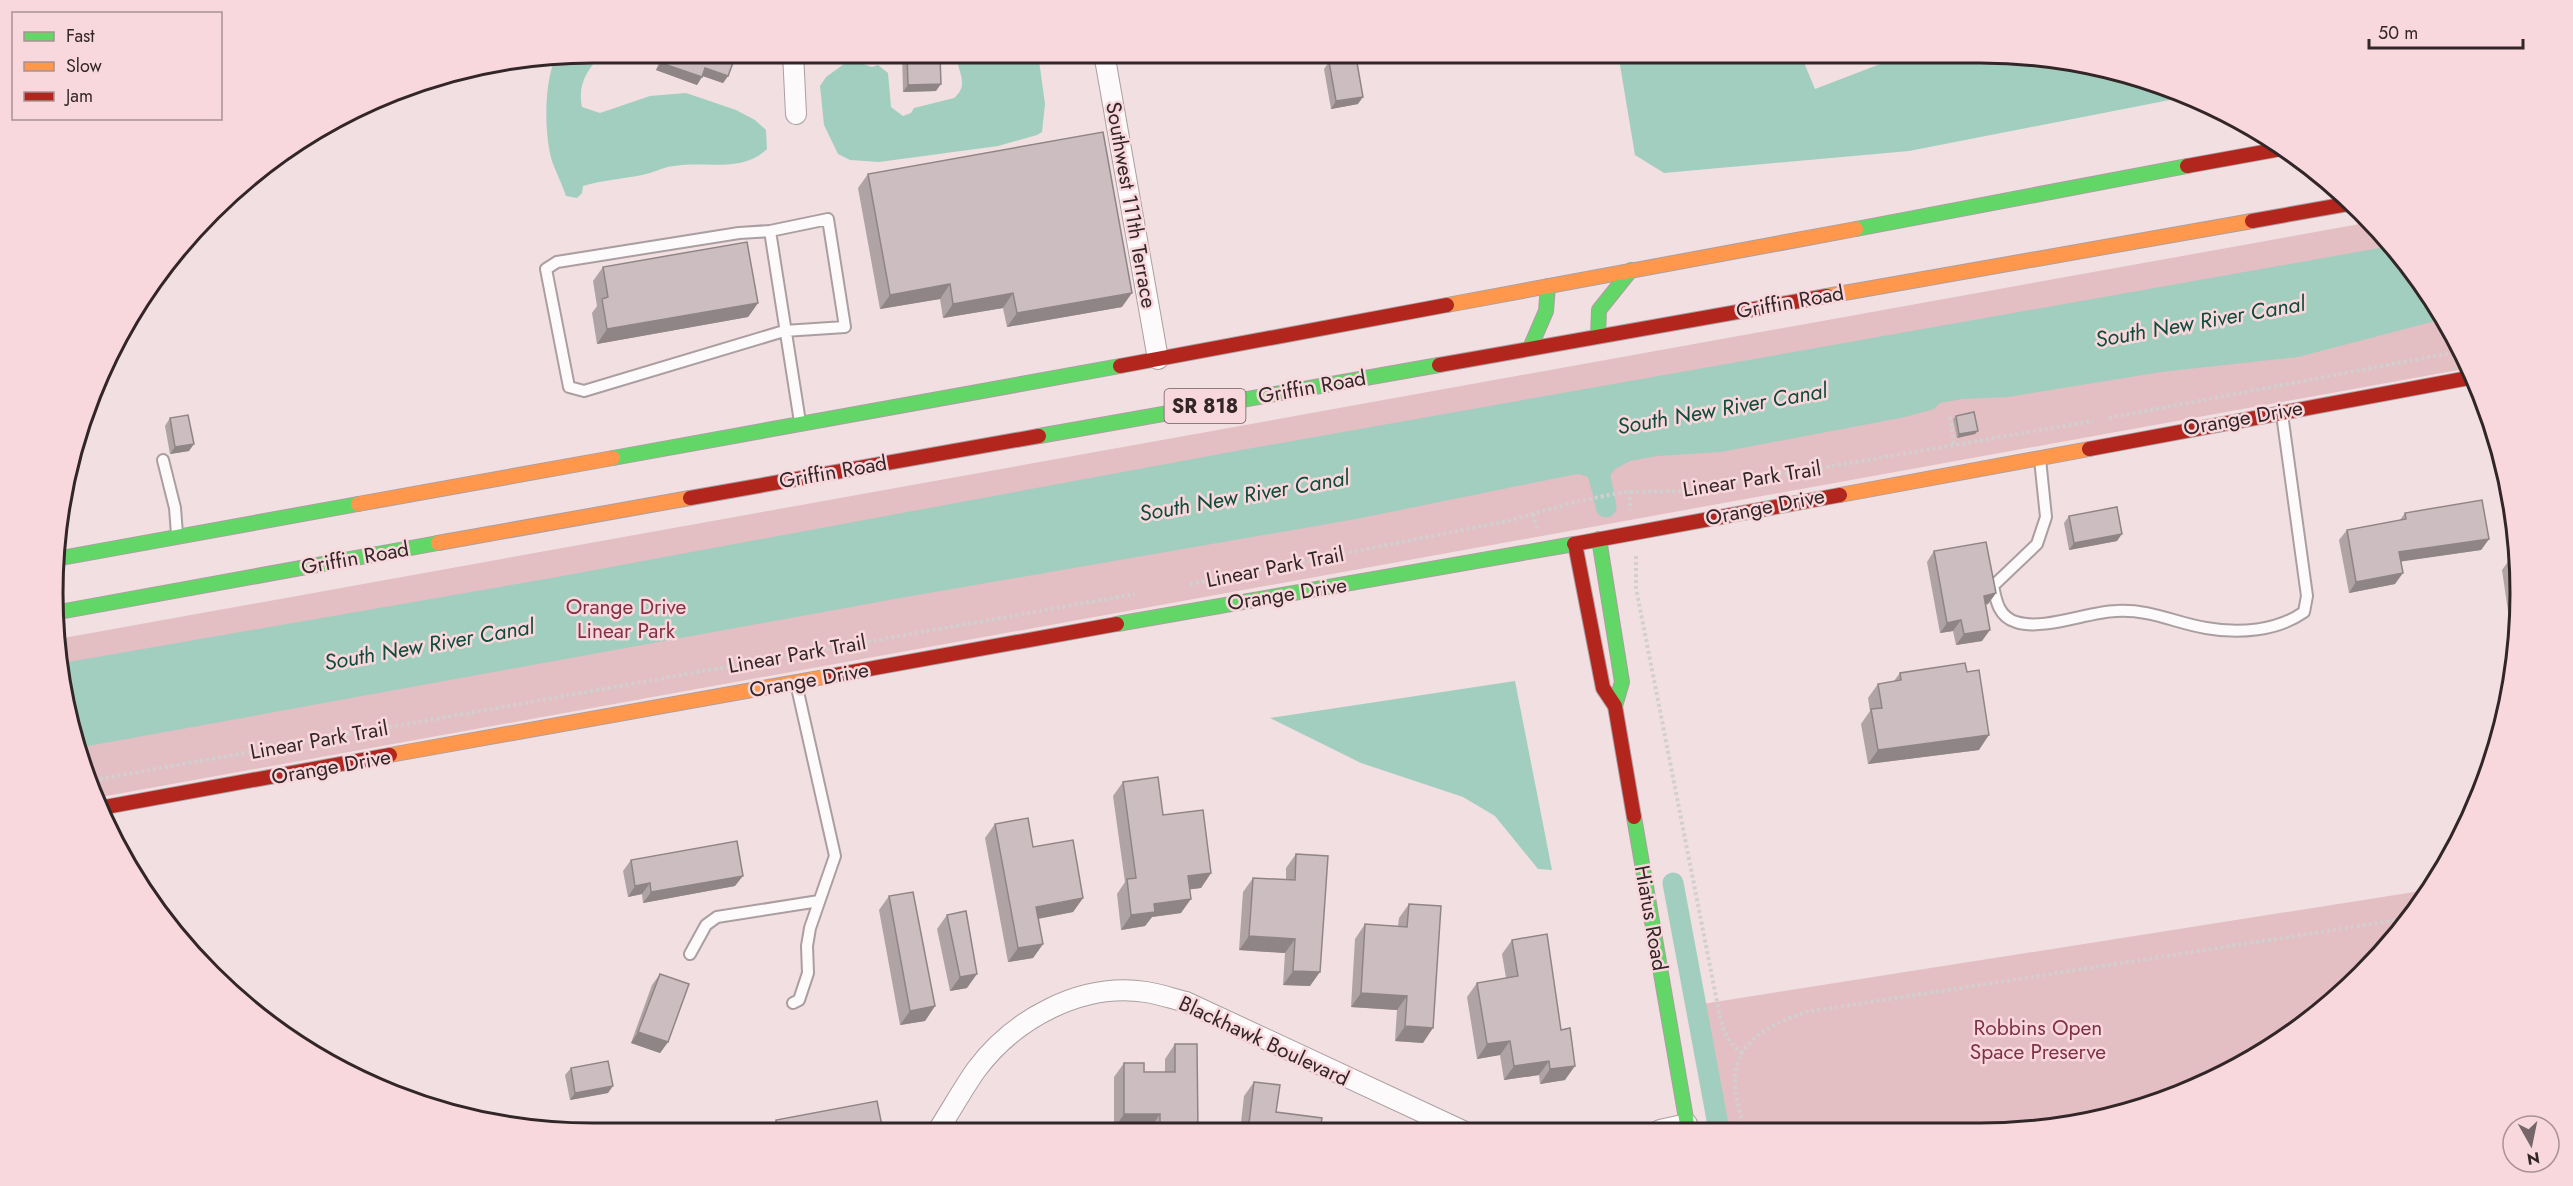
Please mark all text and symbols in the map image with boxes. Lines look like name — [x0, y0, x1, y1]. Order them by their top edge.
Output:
legend — [12, 12, 222, 120]
scale bar — [2369, 12, 2524, 50]
text: 50 m — [2378, 20, 2418, 46]
text: Fast — [66, 23, 95, 49]
text: Slow — [66, 53, 103, 79]
text: Jam — [64, 83, 93, 109]
street label: Southwest 111th Terrace — [1098, 99, 1164, 311]
street label: Griffin Road — [1734, 278, 1846, 326]
water label: South New River Canal — [2093, 287, 2308, 355]
street label: Griffin Road — [1256, 363, 1368, 411]
water label: South New River Canal — [1615, 374, 1830, 442]
road number: SR 818 — [1164, 389, 1246, 423]
street label: Orange Drive — [2181, 393, 2305, 443]
street label: Griffin Road — [777, 448, 889, 496]
street label: Linear Park Trail — [1681, 453, 1823, 505]
water label: South New River Canal — [1137, 461, 1352, 529]
street label: Orange Drive — [1703, 481, 1827, 533]
street label: Griffin Road — [299, 534, 411, 582]
street label: Linear Park Trail — [1204, 539, 1346, 595]
street label: Orange Drive — [1225, 570, 1349, 618]
park label: Orange Drive Linear Park — [566, 592, 687, 646]
water label: South New River Canal — [322, 610, 537, 678]
street label: Linear Park Trail — [726, 627, 868, 681]
street label: Orange Drive — [747, 655, 871, 705]
street label: Linear Park Trail — [248, 713, 390, 767]
street label: Orange Drive — [269, 742, 393, 792]
street label: Hiatus Road — [1627, 863, 1675, 973]
street label: Blackhawk Boulevard — [1174, 988, 1354, 1094]
park label: Robbins Open Space Preserve — [1970, 1013, 2106, 1067]
north arrow — [2501, 1114, 2561, 1174]
text: N — [2525, 1146, 2541, 1171]

